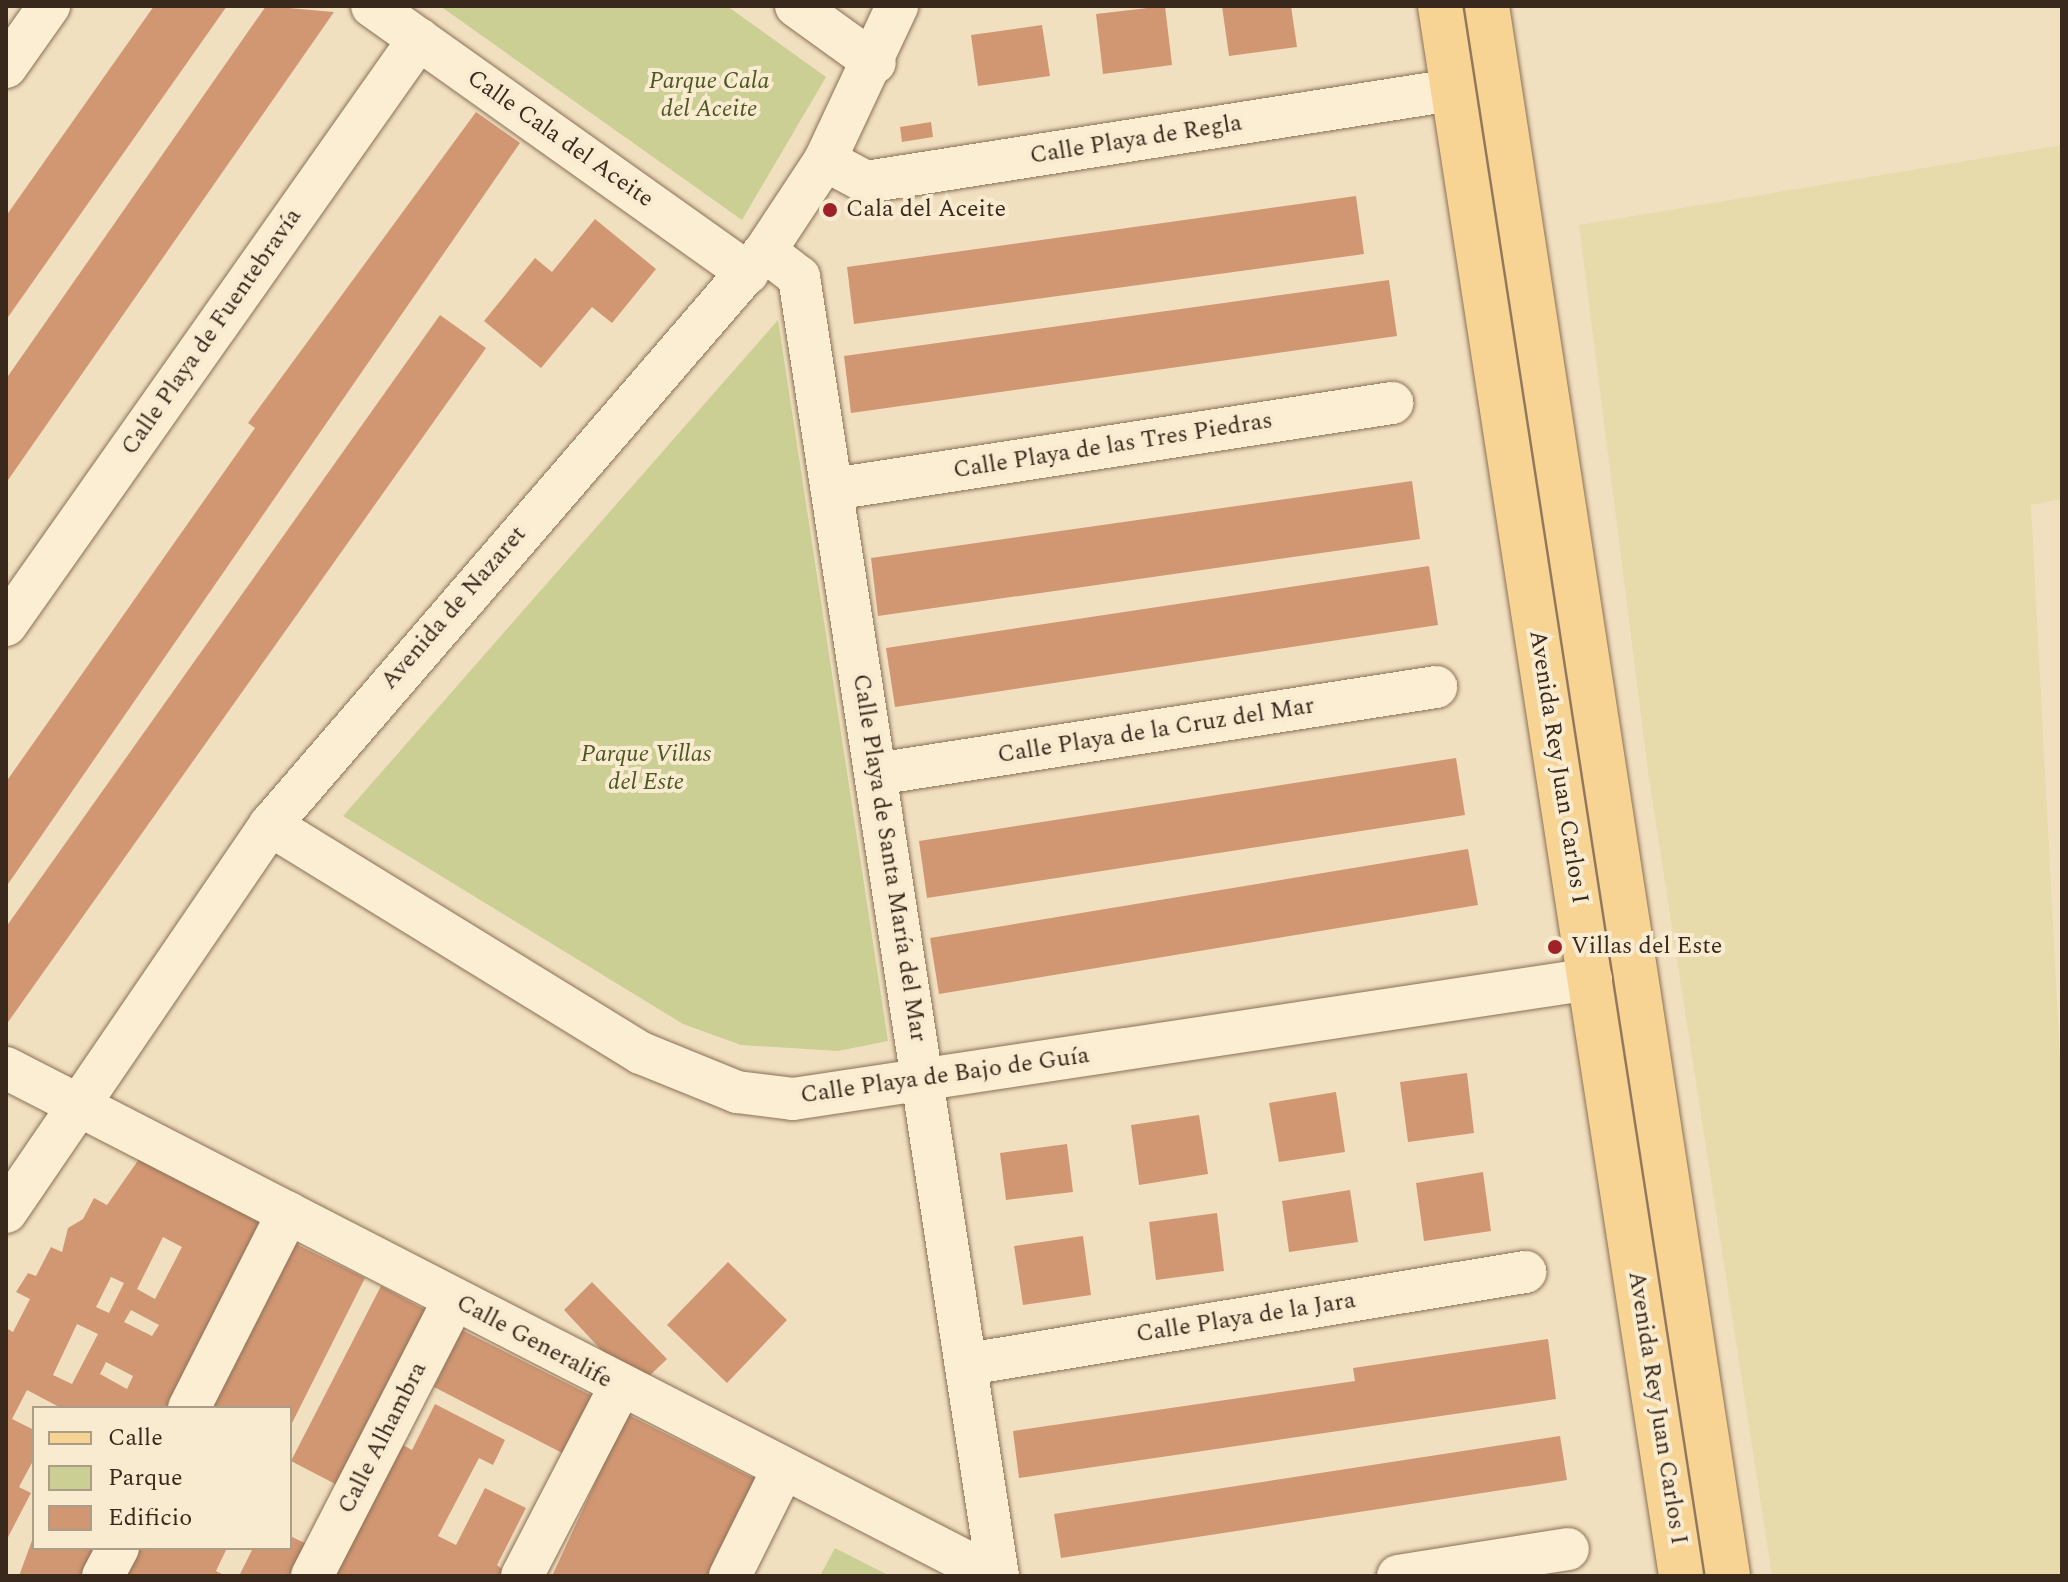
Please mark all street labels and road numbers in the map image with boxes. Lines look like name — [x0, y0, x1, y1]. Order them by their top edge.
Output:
street label: Calle Cala del Aceite — [461, 64, 659, 214]
street label: Calle Playa de Regla — [1028, 109, 1244, 171]
street label: Calle Playa de Fuentebravía — [116, 203, 308, 461]
street label: Calle Playa de las Tres Piedras — [951, 407, 1275, 485]
street label: Avenida de Nazaret — [375, 520, 533, 696]
street label: Avenida Rey Juan Carlos I — [1522, 628, 1594, 906]
street label: Calle Playa de Santa María del Mar — [846, 672, 932, 1044]
street label: Calle Playa de la Cruz del Mar — [996, 692, 1316, 770]
street label: Calle Playa de Bajo de Guía — [799, 1041, 1091, 1111]
street label: Avenida Rey Juan Carlos I — [1621, 1269, 1693, 1547]
street label: Calle Playa de la Jara — [1134, 1286, 1358, 1350]
street label: Calle Generalife — [451, 1289, 617, 1395]
street label: Calle Alhambra — [332, 1357, 434, 1519]

